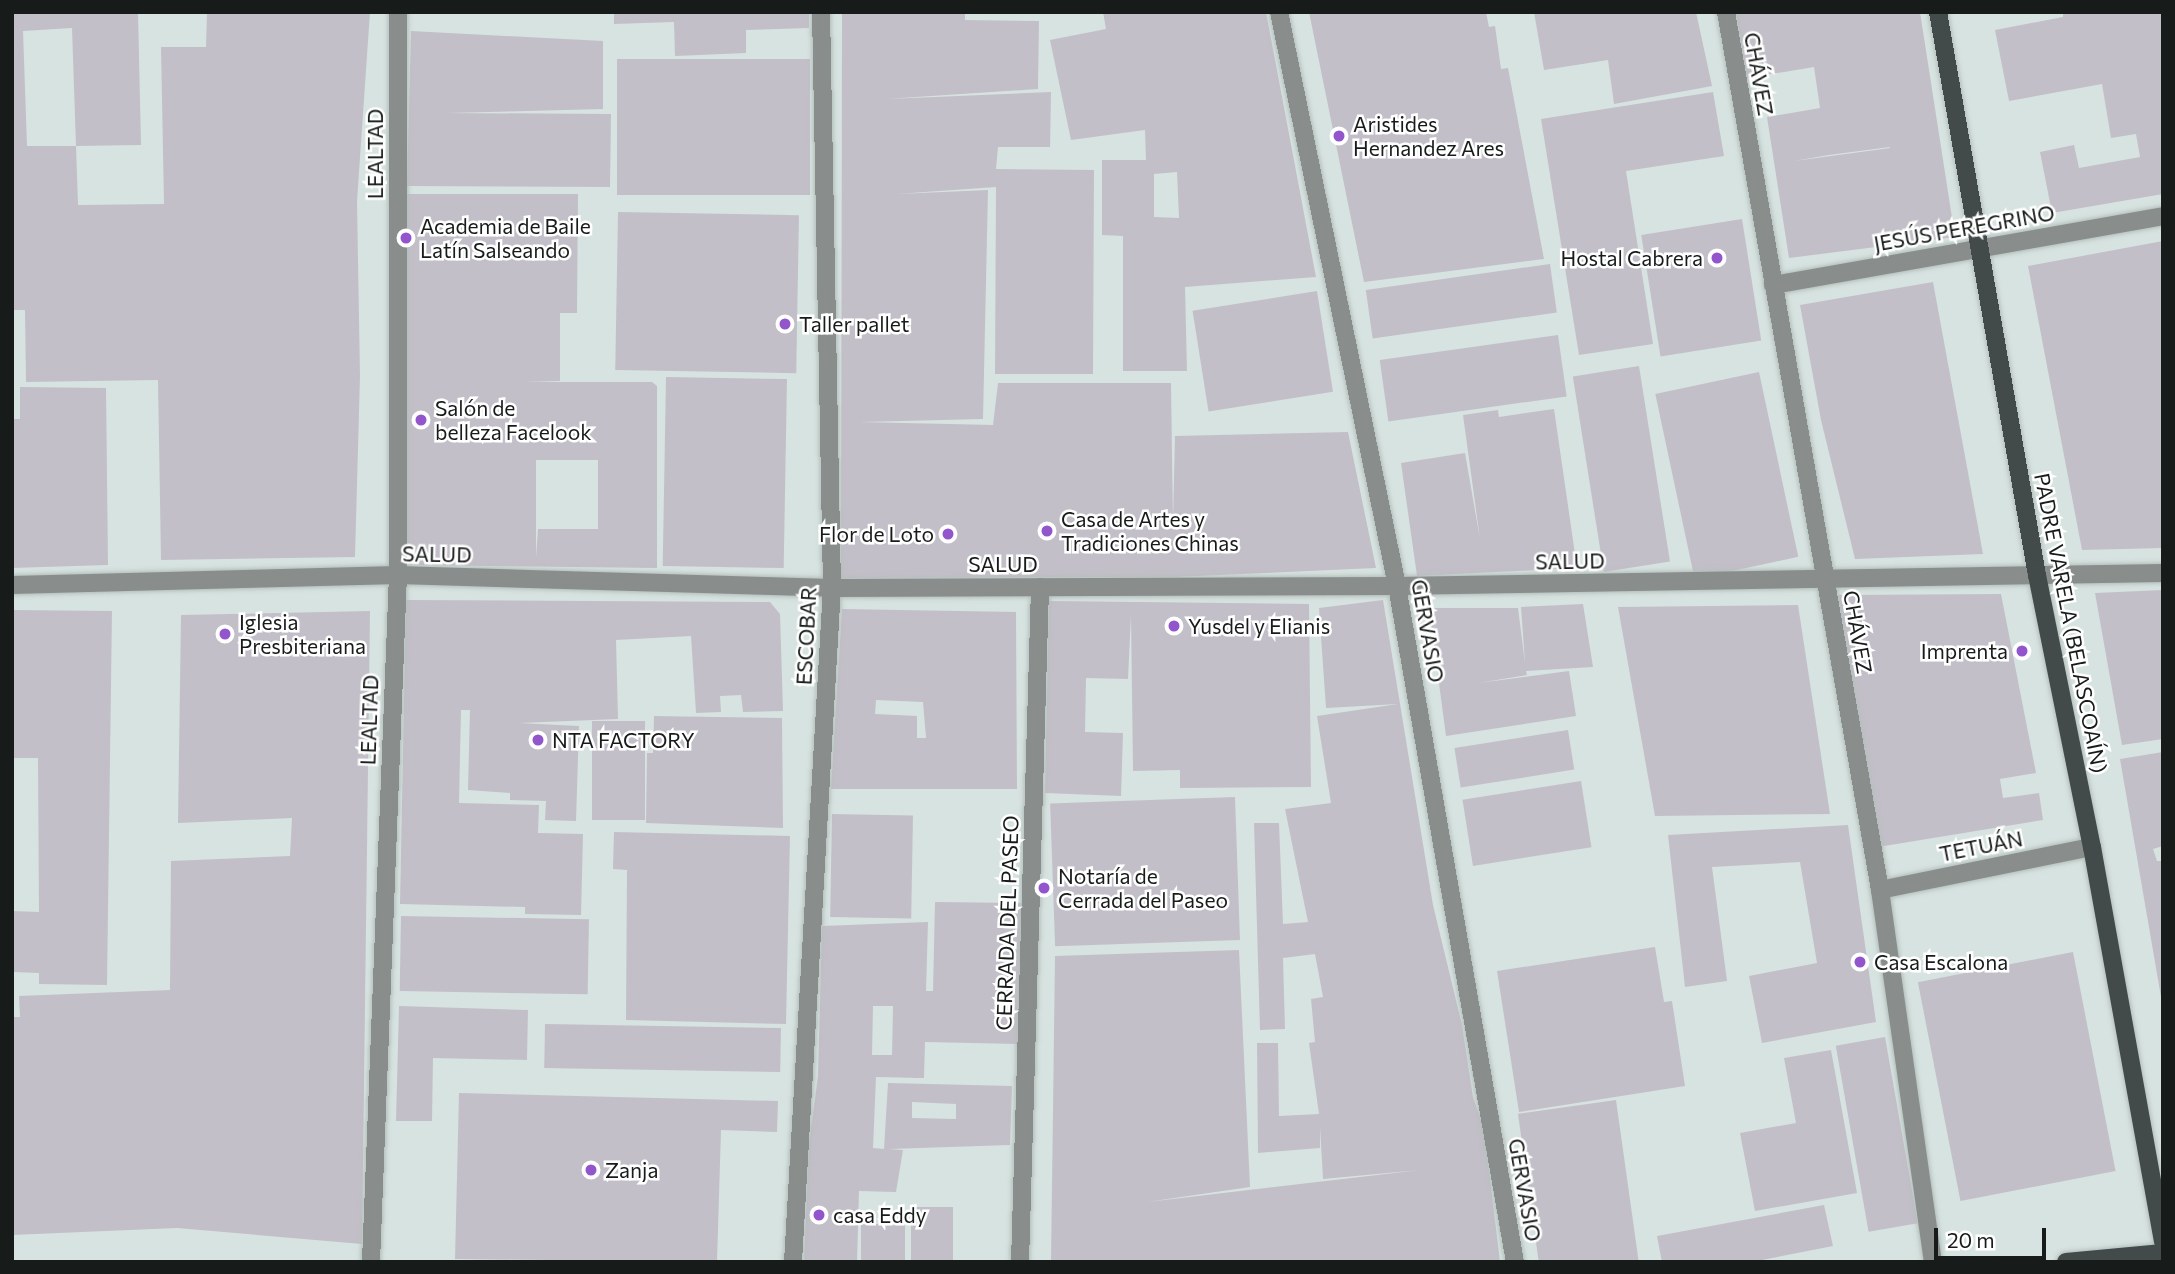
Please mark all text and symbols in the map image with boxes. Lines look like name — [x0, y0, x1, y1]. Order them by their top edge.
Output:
street label: CHÁVEZ — [1739, 30, 1779, 118]
street label: LEALTAD — [362, 109, 388, 199]
place label: Aristides Hernandez Ares — [1353, 111, 1504, 161]
marker: Aristides Hernandez Ares — [1331, 128, 1347, 144]
street label: JESÚS PEREGRINO — [1872, 200, 2056, 256]
place label: Academia de Baile Latín Salseando — [420, 213, 591, 263]
marker: Academia de Baile Latín Salseando — [398, 230, 414, 246]
place label: Hostal Cabrera — [1560, 245, 1703, 271]
marker: Hostal Cabrera — [1709, 250, 1725, 266]
place label: Taller pallet — [799, 311, 909, 337]
marker: Taller pallet — [777, 316, 793, 332]
place label: Salón de belleza Facelook — [435, 395, 592, 445]
marker: Salón de belleza Facelook — [413, 412, 429, 428]
street label: PADRE VARELA (BELASCOAÍN) — [2030, 471, 2112, 775]
place label: Casa de Artes y Tradiciones Chinas — [1061, 506, 1239, 556]
place label: Flor de Loto — [819, 521, 934, 547]
marker: Casa de Artes y Tradiciones Chinas — [1039, 523, 1055, 539]
marker: Flor de Loto — [940, 526, 956, 542]
street label: SALUD — [402, 541, 472, 567]
street label: SALUD — [1535, 548, 1605, 574]
street label: SALUD — [968, 551, 1038, 577]
street label: GERVASIO — [1407, 577, 1449, 685]
street label: ESCOBAR — [791, 586, 821, 686]
street label: CHÁVEZ — [1838, 588, 1878, 676]
place label: Iglesia Presbiteriana — [239, 609, 366, 659]
place label: Yusdel y Elianis — [1188, 613, 1330, 639]
marker: Yusdel y Elianis — [1166, 618, 1182, 634]
marker: Iglesia Presbiteriana — [217, 626, 233, 642]
place label: Imprenta — [1921, 638, 2008, 664]
marker: Imprenta — [2014, 643, 2030, 659]
street label: LEALTAD — [355, 674, 383, 766]
place label: NTA FACTORY — [552, 727, 695, 753]
marker: NTA FACTORY — [530, 732, 546, 748]
street label: CERRADA DEL PASEO — [991, 815, 1023, 1031]
street label: TETUÁN — [1937, 826, 2025, 866]
place label: Notaría de Cerrada del Paseo — [1058, 863, 1228, 913]
marker: Notaría de Cerrada del Paseo — [1036, 880, 1052, 896]
place label: Casa Escalona — [1874, 949, 2008, 975]
marker: Casa Escalona — [1852, 954, 1868, 970]
street label: GERVASIO — [1504, 1136, 1546, 1244]
place label: Zanja — [605, 1157, 658, 1183]
marker: Zanja — [583, 1162, 599, 1178]
place label: casa Eddy — [833, 1202, 927, 1228]
marker: casa Eddy — [811, 1207, 827, 1223]
scale bar — [1937, 1214, 2049, 1258]
text: 20 m — [1947, 1227, 1995, 1252]

